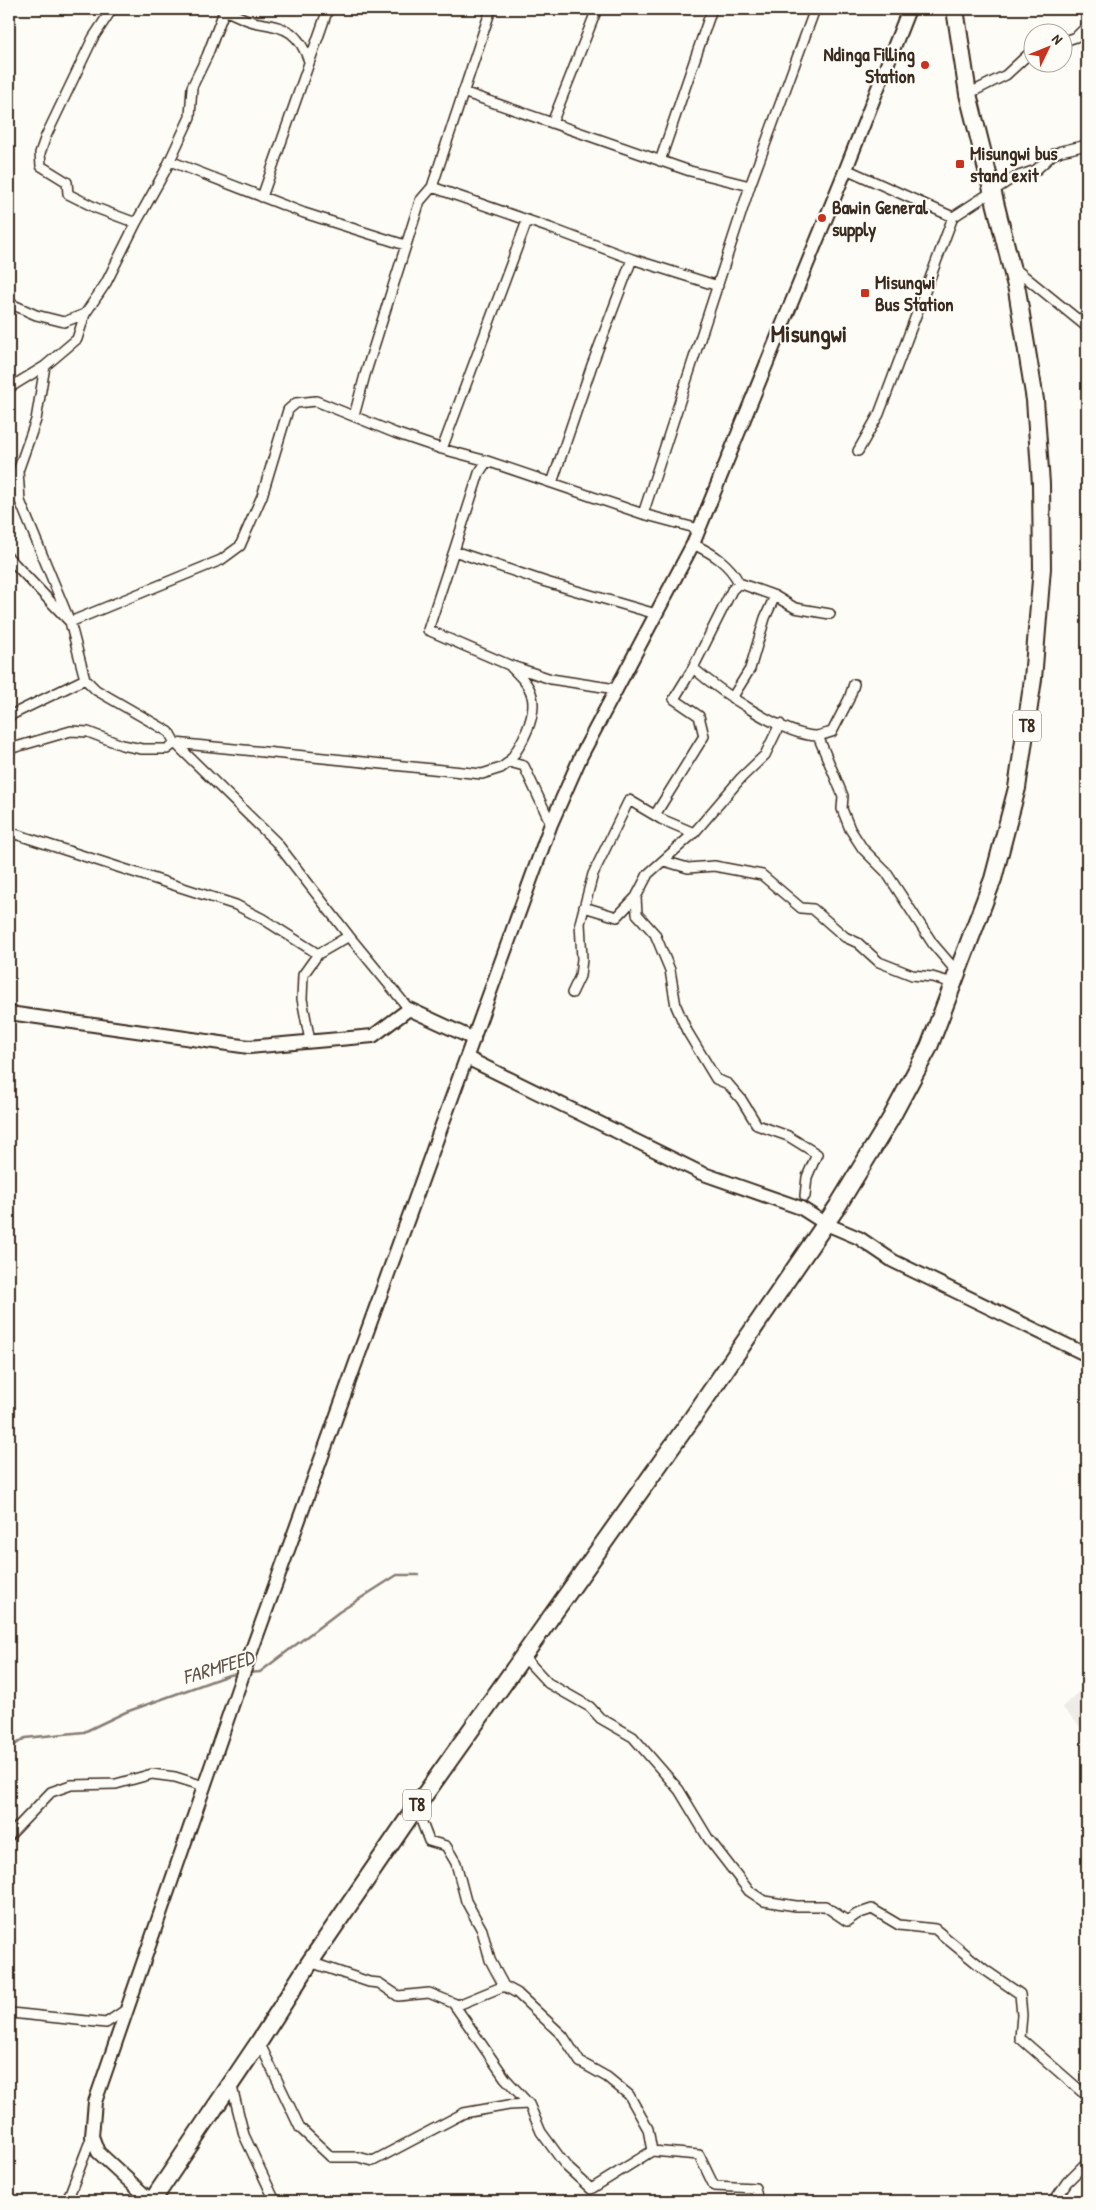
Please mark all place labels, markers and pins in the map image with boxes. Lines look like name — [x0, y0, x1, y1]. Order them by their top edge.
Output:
place label: Ndinga Filling Station — [823, 41, 916, 89]
marker: Ndinga Filling Station — [919, 59, 931, 71]
place label: Misungwi bus stand exit — [970, 140, 1058, 188]
marker: Misungwi bus stand exit — [954, 158, 966, 170]
place label: Bawin General supply — [832, 194, 929, 243]
marker: Bawin General supply — [816, 212, 828, 224]
place label: Misungwi Bus Station — [875, 269, 954, 317]
marker: Misungwi Bus Station — [859, 287, 871, 299]

